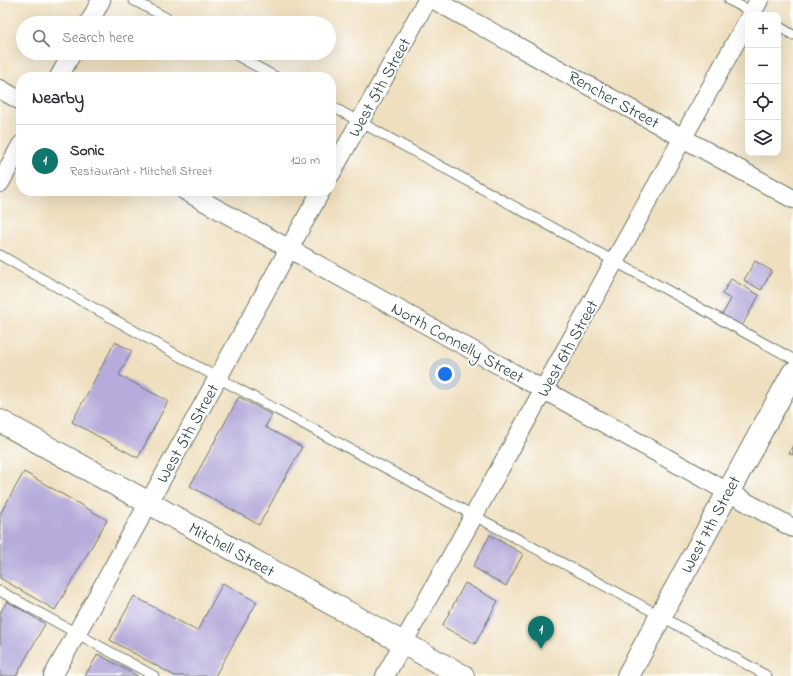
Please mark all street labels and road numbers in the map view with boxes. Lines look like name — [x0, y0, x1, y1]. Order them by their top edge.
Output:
street label: West 5th Street — [343, 33, 418, 142]
street label: Rencher Street — [563, 65, 664, 136]
street label: West 6th Street — [531, 295, 606, 402]
street label: North Connelly Street — [386, 296, 528, 391]
street label: West 5th Street — [151, 379, 226, 488]
street label: West 7th Street — [675, 471, 748, 578]
street label: Mitchell Street — [184, 516, 279, 584]

